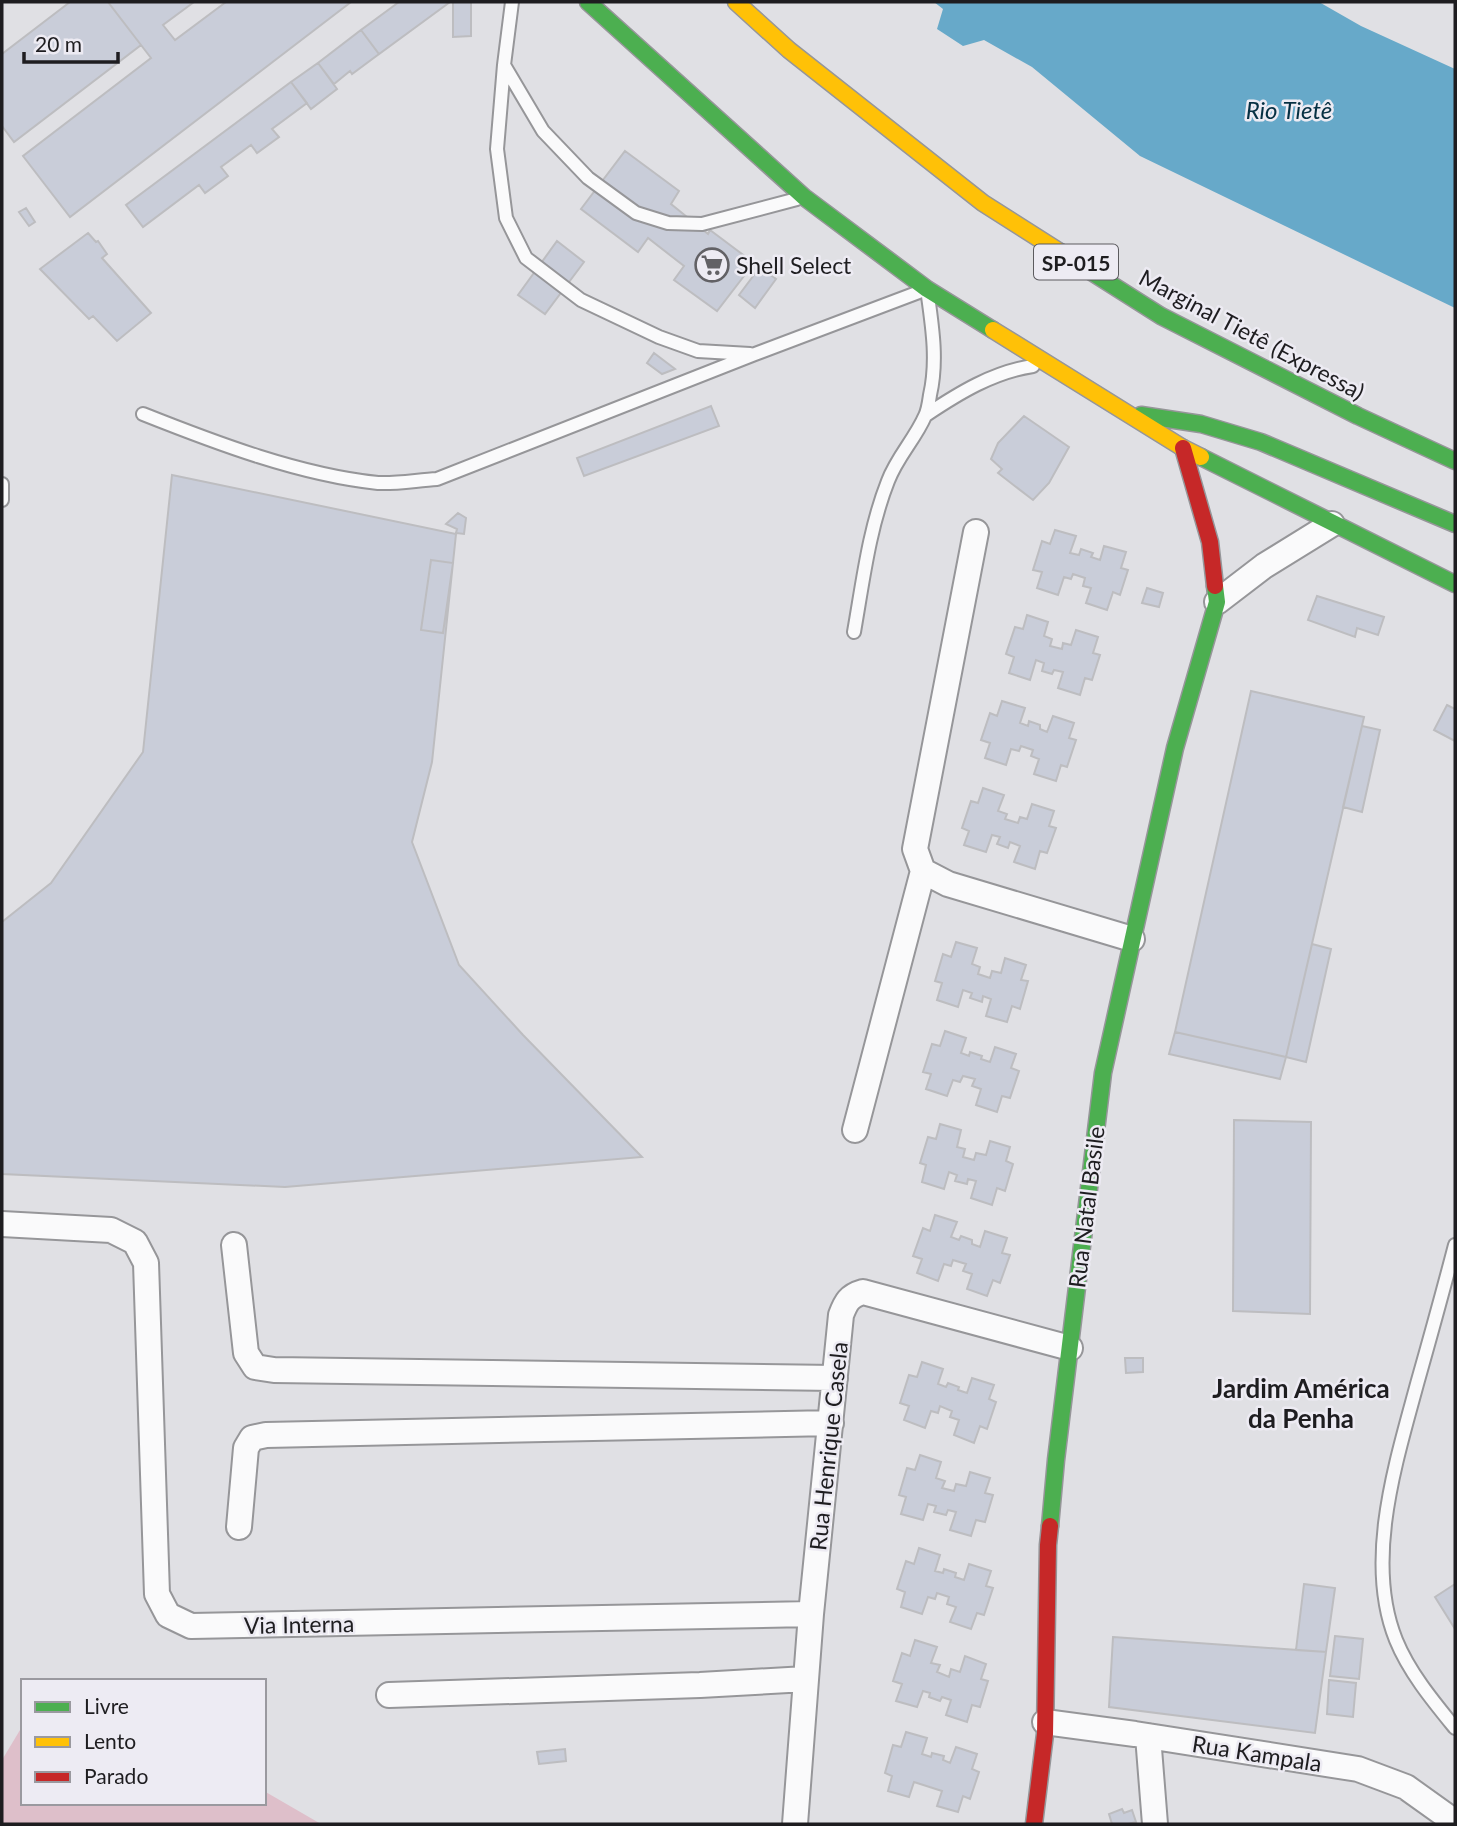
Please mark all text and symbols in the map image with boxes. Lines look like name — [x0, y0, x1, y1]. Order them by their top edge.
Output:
scale bar — [24, 21, 119, 65]
text: 20 m — [35, 31, 82, 56]
water label: Rio Tietê — [1246, 95, 1332, 124]
road number: SP-015 — [1034, 244, 1118, 280]
supermarket icon: Shell Select — [693, 246, 731, 284]
place label: Shell Select — [736, 251, 852, 279]
street label: Marginal Tietê (Expressa) — [1135, 263, 1369, 405]
street label: Rua Natal Basile — [1062, 1125, 1110, 1289]
street label: Rua Henrique Casela — [803, 1340, 853, 1552]
district label: Jardim América da Penha — [1212, 1372, 1390, 1434]
street label: Via Interna — [244, 1609, 354, 1639]
legend — [21, 1679, 266, 1805]
text: Livre — [84, 1693, 129, 1718]
text: Lento — [84, 1728, 136, 1753]
street label: Rua Kampala — [1190, 1729, 1324, 1777]
text: Parado — [84, 1763, 148, 1788]

